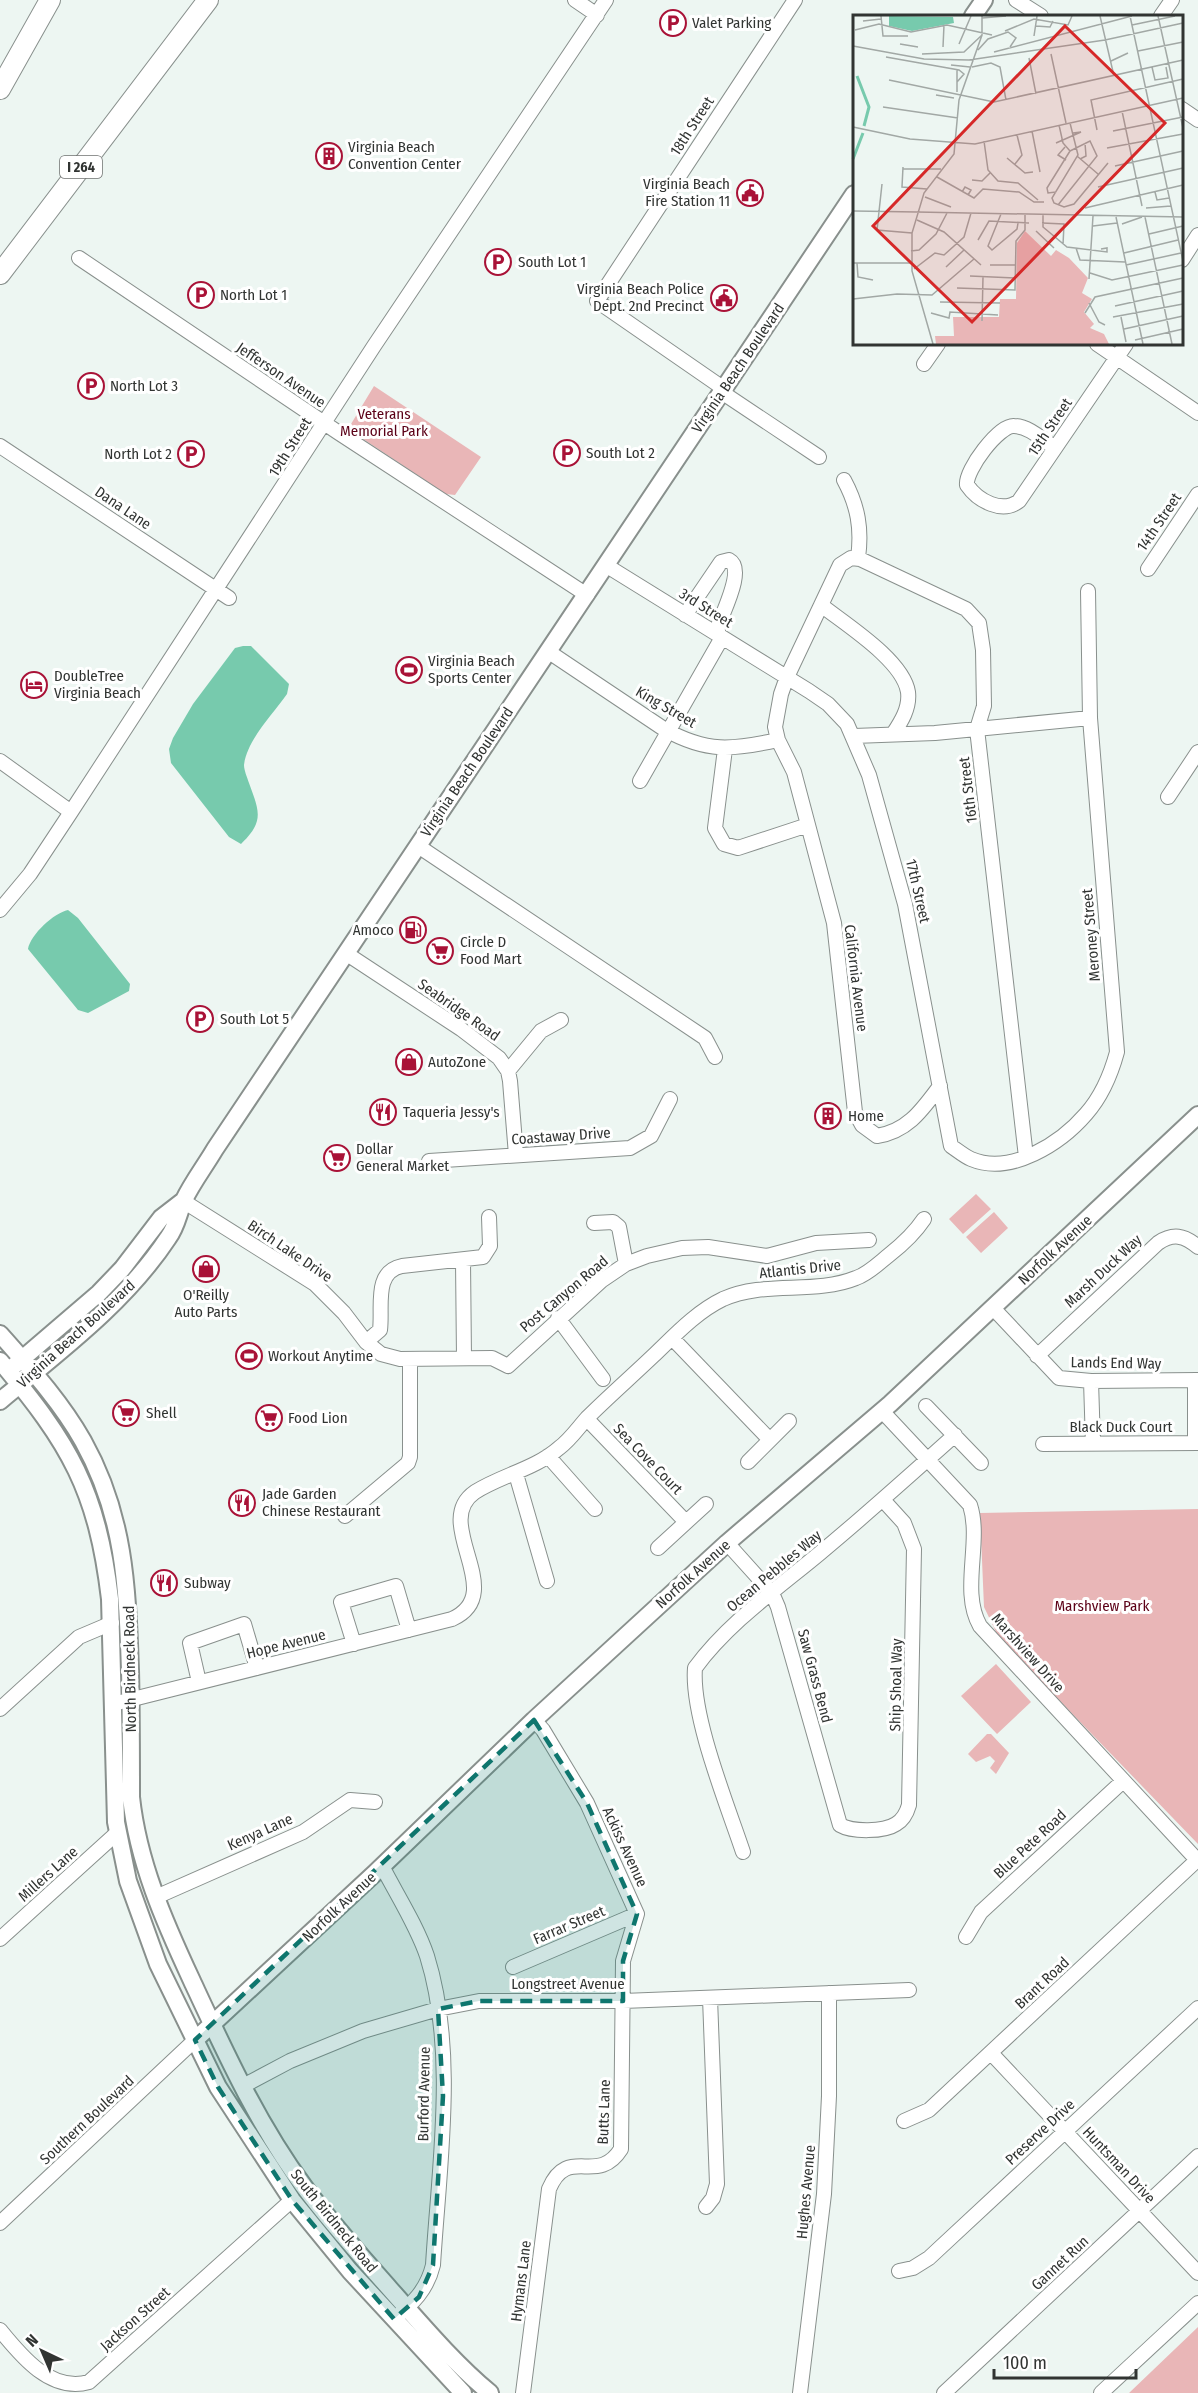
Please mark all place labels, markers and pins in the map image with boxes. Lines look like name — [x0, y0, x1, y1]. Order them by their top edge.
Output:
parking icon: Valet Parking — [658, 8, 688, 38]
place label: Valet Parking — [692, 14, 771, 32]
place label: Virginia Beach Convention Center — [348, 138, 462, 173]
building icon: Virginia Beach Convention Center — [314, 141, 344, 171]
place label: Virginia Beach Fire Station 11 — [643, 175, 730, 210]
public building icon: Virginia Beach Fire Station 11 — [735, 178, 765, 208]
parking icon: South Lot 1 — [483, 247, 513, 277]
place label: South Lot 1 — [518, 253, 586, 271]
parking icon: North Lot 1 — [186, 280, 216, 310]
place label: Virginia Beach Police Dept. 2nd Precinct — [577, 280, 704, 315]
public building icon: Virginia Beach Police Dept. 2nd Precinct — [709, 283, 739, 313]
place label: North Lot 1 — [220, 286, 287, 304]
parking icon: North Lot 3 — [76, 371, 106, 401]
place label: North Lot 3 — [110, 377, 178, 395]
parking icon: South Lot 2 — [552, 438, 582, 468]
parking icon: North Lot 2 — [176, 439, 206, 469]
place label: South Lot 2 — [586, 444, 655, 462]
place label: North Lot 2 — [104, 445, 172, 463]
place label: Virginia Beach Sports Center — [428, 652, 515, 687]
sports icon: Virginia Beach Sports Center — [394, 655, 424, 685]
place label: DoubleTree Virginia Beach — [54, 667, 141, 702]
hotel icon: DoubleTree Virginia Beach — [19, 670, 49, 700]
fuel station icon: Amoco — [398, 915, 428, 945]
place label: Amoco — [353, 921, 394, 939]
place label: Circle D Food Mart — [460, 933, 522, 968]
supermarket icon: Circle D Food Mart — [425, 936, 455, 966]
parking icon: South Lot 5 — [185, 1004, 215, 1034]
place label: South Lot 5 — [220, 1010, 289, 1028]
shop icon: AutoZone — [394, 1047, 424, 1077]
place label: AutoZone — [428, 1053, 486, 1071]
restaurant icon: Taqueria Jessy's — [368, 1097, 398, 1127]
building icon: Home — [813, 1101, 843, 1131]
place label: Taqueria Jessy's — [403, 1103, 500, 1121]
place label: Home — [848, 1107, 884, 1125]
place label: Dollar General Market — [356, 1140, 449, 1175]
supermarket icon: Dollar General Market — [322, 1143, 352, 1173]
shop icon: O'Reilly Auto Parts — [191, 1254, 221, 1284]
place label: O'Reilly Auto Parts — [175, 1286, 237, 1321]
sports icon: Workout Anytime — [234, 1341, 264, 1371]
place label: Workout Anytime — [268, 1347, 373, 1365]
supermarket icon: Shell — [111, 1398, 141, 1428]
supermarket icon: Food Lion — [254, 1403, 284, 1433]
place label: Shell — [146, 1404, 177, 1422]
place label: Food Lion — [288, 1409, 348, 1427]
place label: Jade Garden Chinese Restaurant — [262, 1485, 381, 1520]
restaurant icon: Jade Garden Chinese Restaurant — [227, 1488, 257, 1518]
restaurant icon: Subway — [149, 1568, 179, 1598]
place label: Subway — [184, 1574, 231, 1592]

